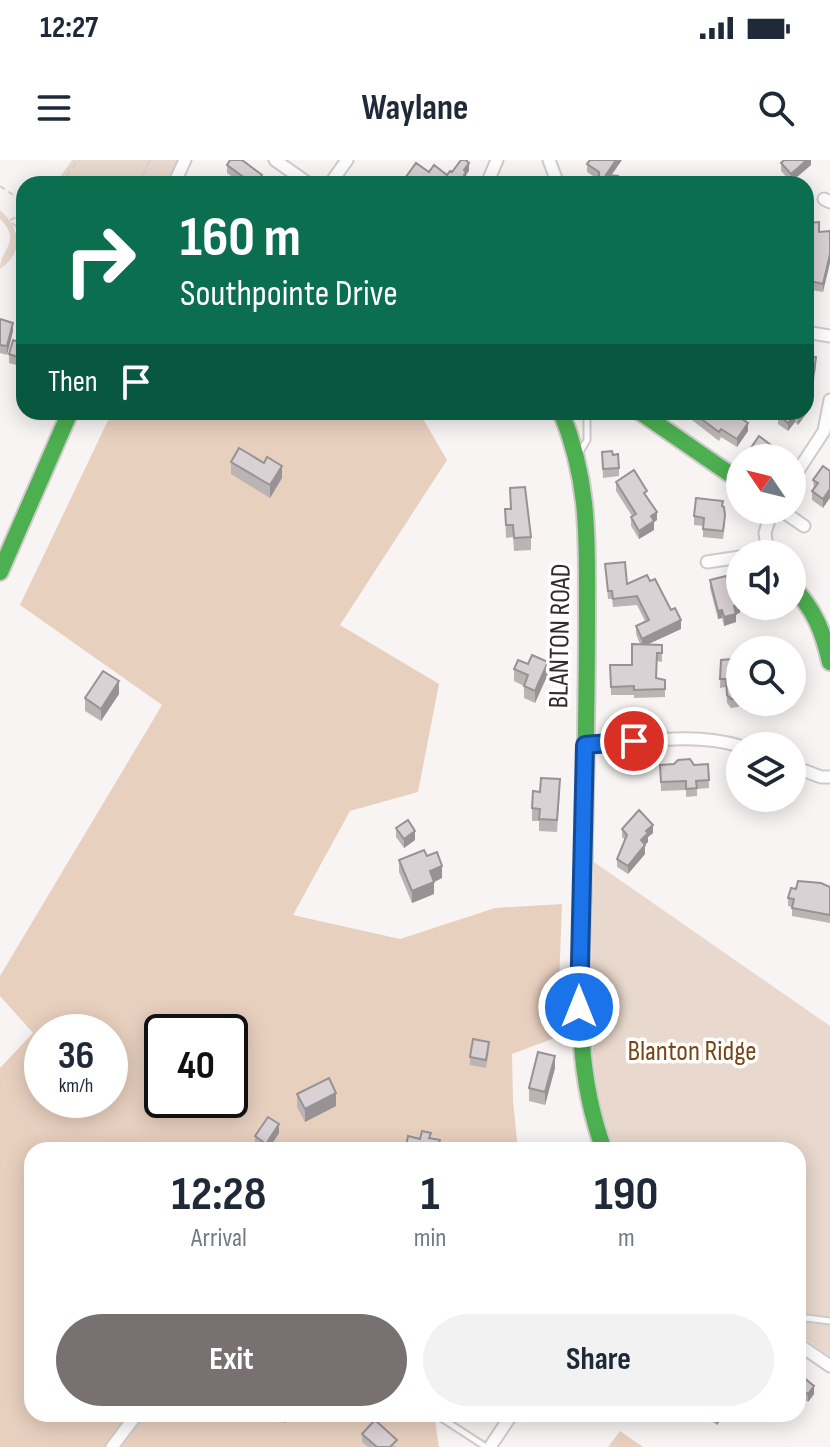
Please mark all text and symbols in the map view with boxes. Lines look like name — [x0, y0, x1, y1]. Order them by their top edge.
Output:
text: 12:27 — [40, 10, 98, 46]
icon: menu — [32, 86, 76, 130]
icon: search — [754, 86, 798, 130]
text: Waylane — [362, 87, 468, 130]
text: 160 m — [180, 205, 301, 272]
icon: right — [48, 208, 152, 312]
text: Southpointe Drive — [180, 273, 398, 316]
icon: arrive — [114, 360, 158, 404]
text: Then — [48, 364, 98, 400]
north arrow — [726, 444, 806, 524]
map controls — [726, 444, 806, 812]
button: sound — [726, 540, 806, 620]
street label: BLANTON ROAD — [542, 563, 578, 709]
button: search — [726, 636, 806, 716]
pin — [600, 707, 668, 775]
icon: arrive — [612, 719, 656, 763]
button: layers — [726, 732, 806, 812]
position arrow — [537, 965, 621, 1049]
speed limit sign: 40 — [144, 1014, 248, 1118]
text: 36 — [58, 1032, 94, 1080]
park label: Blanton Ridge — [627, 1035, 757, 1068]
text: km/h — [59, 1074, 93, 1098]
text: 12:28 — [172, 1166, 266, 1223]
text: 1 — [421, 1166, 440, 1223]
text: 190 — [594, 1166, 658, 1223]
text: Arrival — [191, 1223, 247, 1254]
text: min — [414, 1223, 447, 1254]
text: m — [618, 1223, 635, 1254]
button: Exit — [56, 1314, 407, 1406]
button: Share — [423, 1314, 774, 1406]

